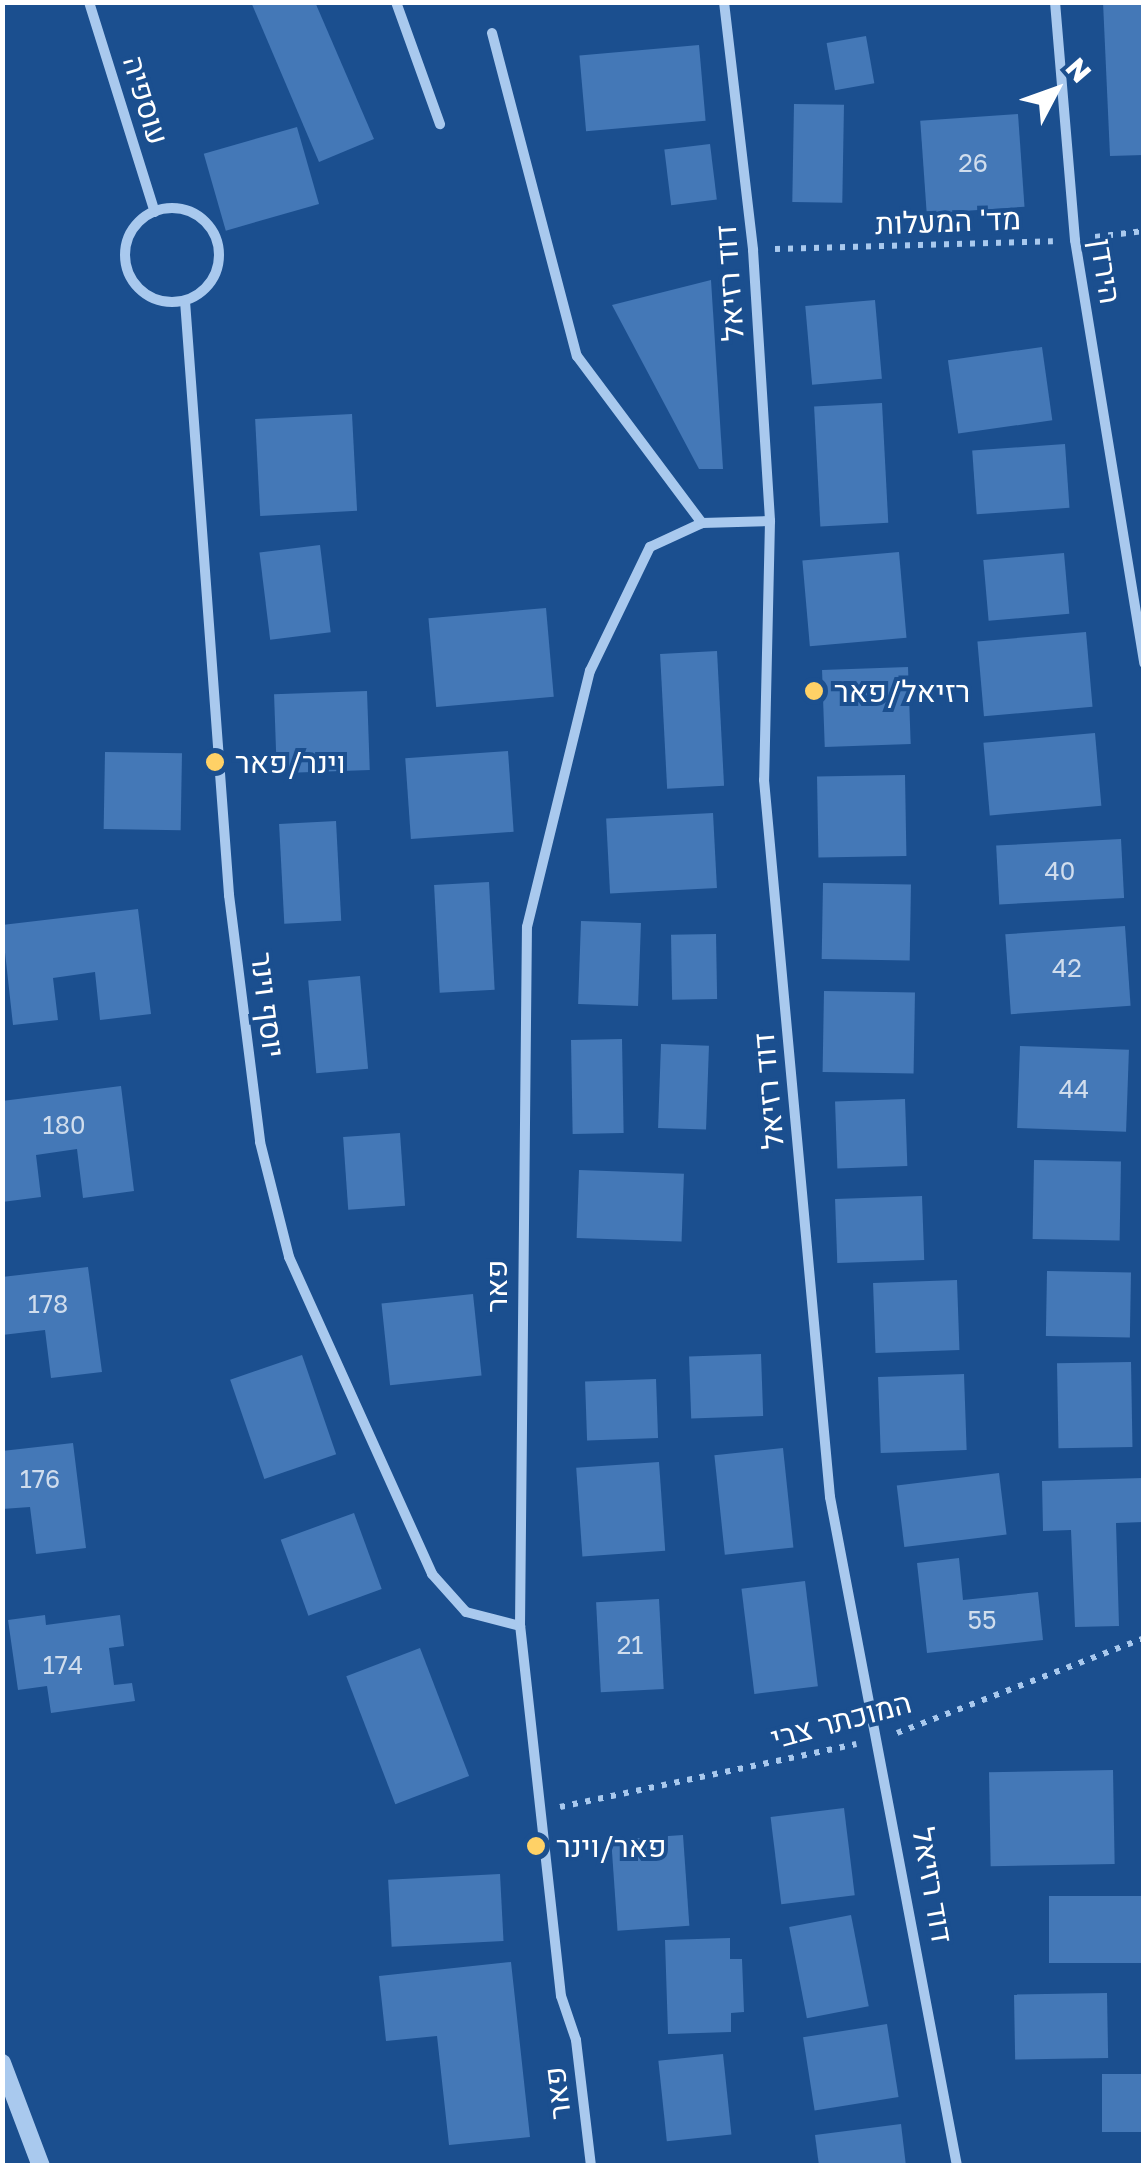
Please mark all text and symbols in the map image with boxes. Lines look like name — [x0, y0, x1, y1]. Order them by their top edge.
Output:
north arrow — [1006, 40, 1106, 140]
street label: עוספיה — [116, 51, 176, 149]
text: N — [1060, 51, 1098, 89]
house number: 26 — [958, 148, 988, 178]
street label: מד' המעלות — [875, 200, 1021, 242]
street label: דוד רזיאל — [707, 224, 751, 342]
street label: הירדן — [1083, 236, 1129, 306]
place label: רזיאל/פאר — [834, 673, 970, 709]
marker: רזיאל/פאר — [803, 680, 825, 702]
place label: וינר/פאר — [235, 744, 346, 780]
marker: וינר/פאר — [204, 751, 226, 773]
house number: 40 — [1045, 856, 1075, 886]
street label: יוסף וינר — [244, 950, 292, 1060]
house number: 42 — [1052, 953, 1082, 983]
street label: דוד רזיאל — [745, 1031, 791, 1151]
house number: 44 — [1059, 1074, 1089, 1104]
house number: 180 — [43, 1110, 85, 1140]
street label: פאר — [478, 1260, 514, 1312]
house number: 178 — [28, 1289, 68, 1319]
house number: 176 — [20, 1464, 60, 1494]
house number: 55 — [968, 1605, 996, 1635]
house number: 21 — [617, 1630, 643, 1660]
house number: 174 — [43, 1650, 83, 1680]
street label: המוכתר צבי — [767, 1684, 915, 1756]
street label: דוד רזיאל — [905, 1824, 961, 1946]
place label: פאר/וינר — [556, 1828, 667, 1864]
marker: פאר/וינר — [525, 1835, 547, 1857]
street label: פאר — [536, 2065, 578, 2121]

